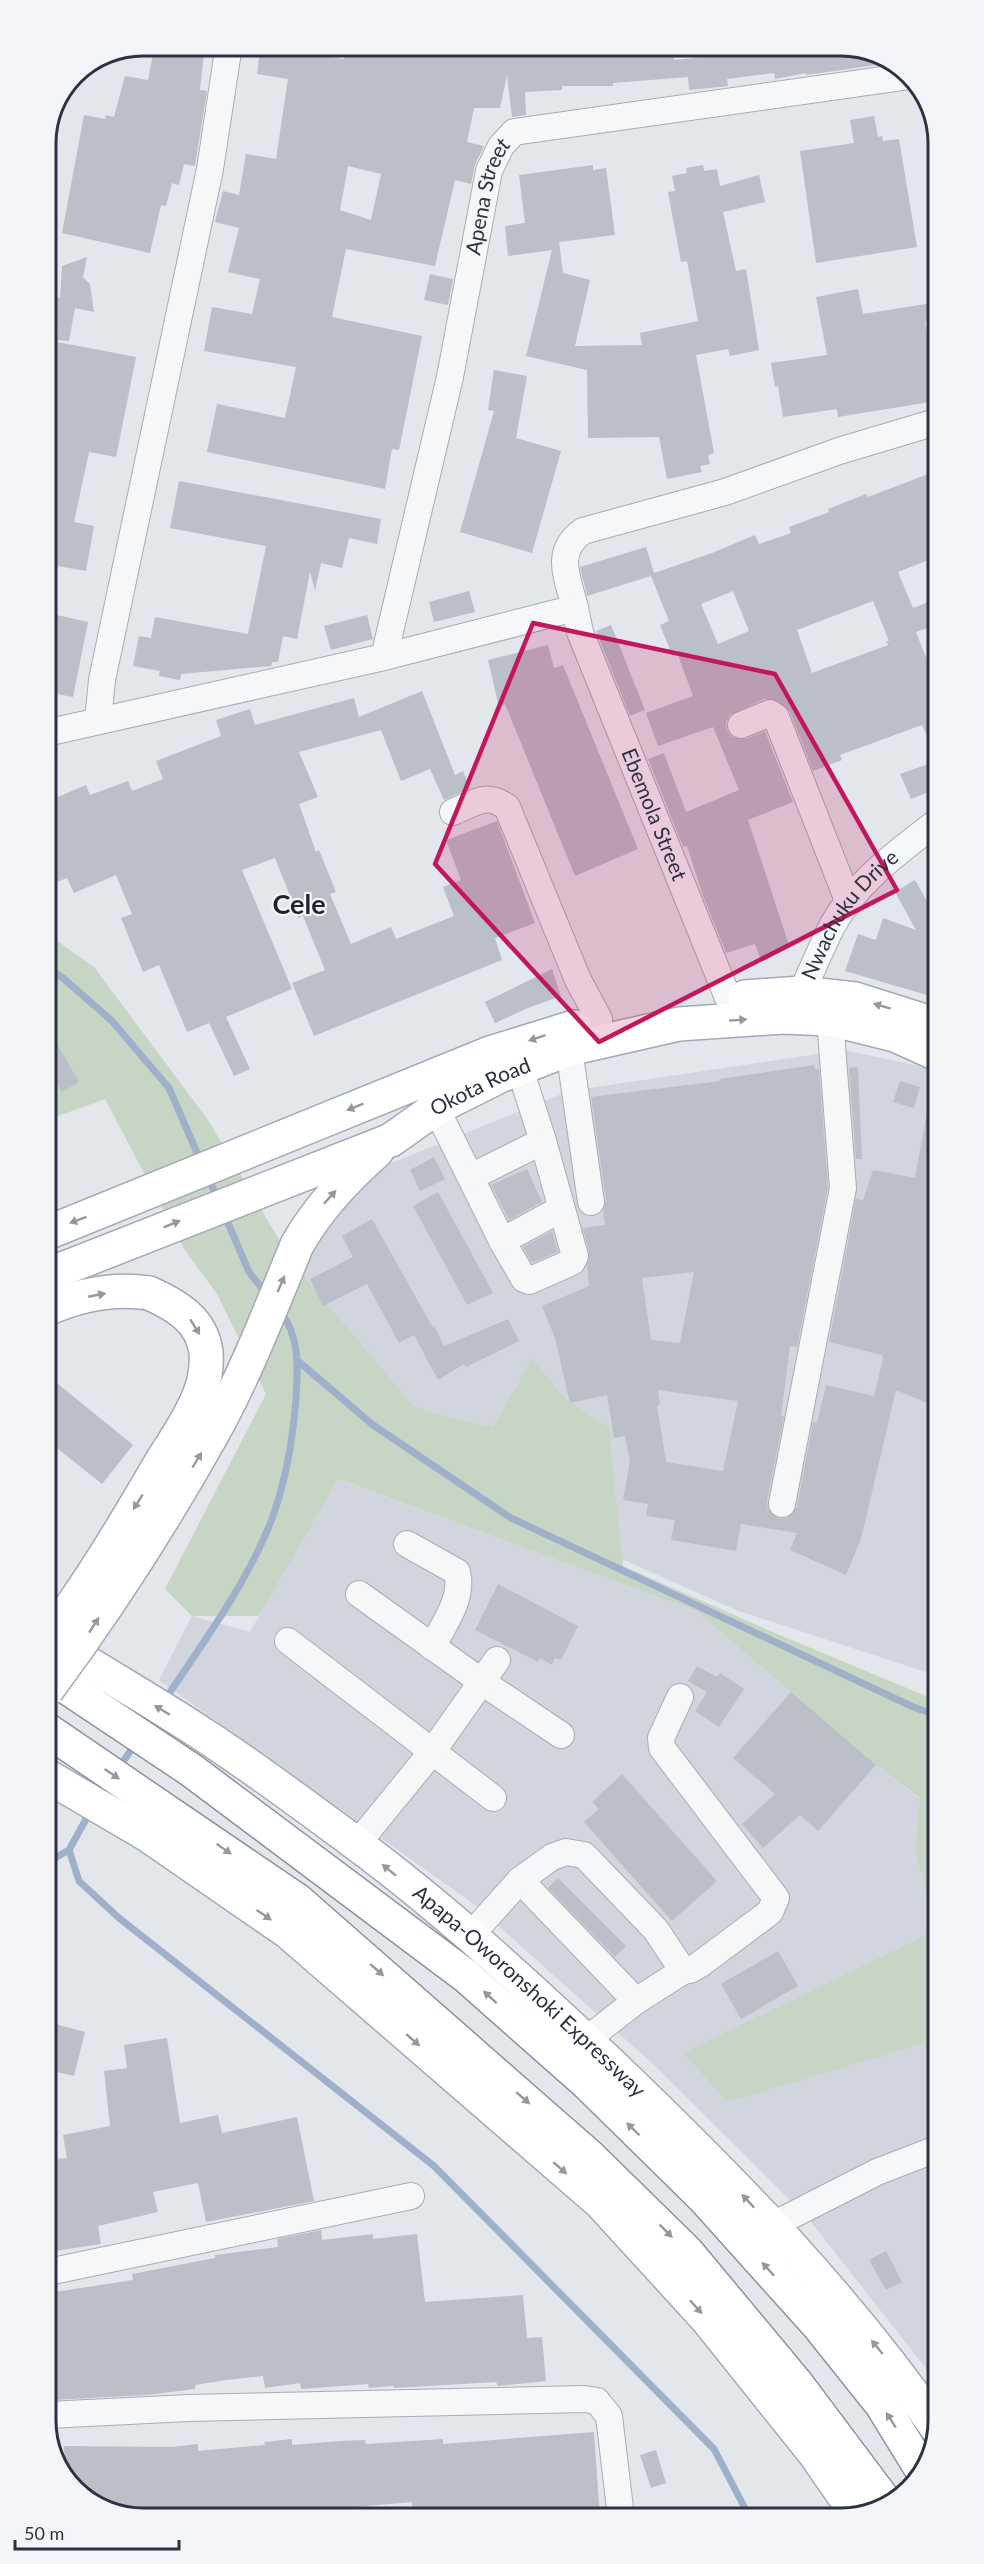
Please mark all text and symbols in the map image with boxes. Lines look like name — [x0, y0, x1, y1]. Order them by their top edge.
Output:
street label: Apena Street — [459, 131, 514, 257]
street label: Ebemola Street — [617, 744, 693, 884]
street label: Nwachuku Drive — [795, 844, 902, 983]
district label: Cele — [272, 887, 326, 920]
one-way arrow — [872, 1001, 890, 1010]
one-way arrow — [728, 1015, 747, 1025]
one-way arrow — [528, 1034, 546, 1043]
street label: Okota Road — [425, 1051, 534, 1120]
one-way arrow — [346, 1103, 364, 1112]
one-way arrow — [323, 1190, 337, 1205]
one-way arrow — [69, 1216, 87, 1226]
one-way arrow — [163, 1219, 181, 1228]
one-way arrow — [276, 1275, 286, 1293]
one-way arrow — [88, 1290, 107, 1299]
one-way arrow — [190, 1318, 201, 1335]
one-way arrow — [191, 1452, 202, 1468]
one-way arrow — [133, 1494, 144, 1510]
one-way arrow — [88, 1617, 99, 1634]
one-way arrow — [154, 1704, 170, 1715]
one-way arrow — [104, 1768, 120, 1780]
one-way arrow — [215, 1843, 231, 1855]
one-way arrow — [381, 1863, 397, 1876]
street label: Apapa-Oworonshoki Expressway — [409, 1879, 652, 2102]
one-way arrow — [255, 1909, 271, 1921]
one-way arrow — [369, 1963, 384, 1976]
one-way arrow — [483, 1991, 498, 2004]
one-way arrow — [405, 2033, 420, 2046]
one-way arrow — [515, 2091, 530, 2104]
one-way arrow — [627, 2122, 641, 2136]
one-way arrow — [552, 2161, 567, 2174]
one-way arrow — [742, 2194, 755, 2209]
one-way arrow — [658, 2224, 672, 2238]
one-way arrow — [761, 2262, 775, 2277]
one-way arrow — [689, 2300, 703, 2315]
one-way arrow — [871, 2339, 884, 2355]
one-way arrow — [886, 2412, 897, 2428]
scale bar — [15, 2513, 178, 2551]
text: 50 m — [24, 2522, 64, 2544]

